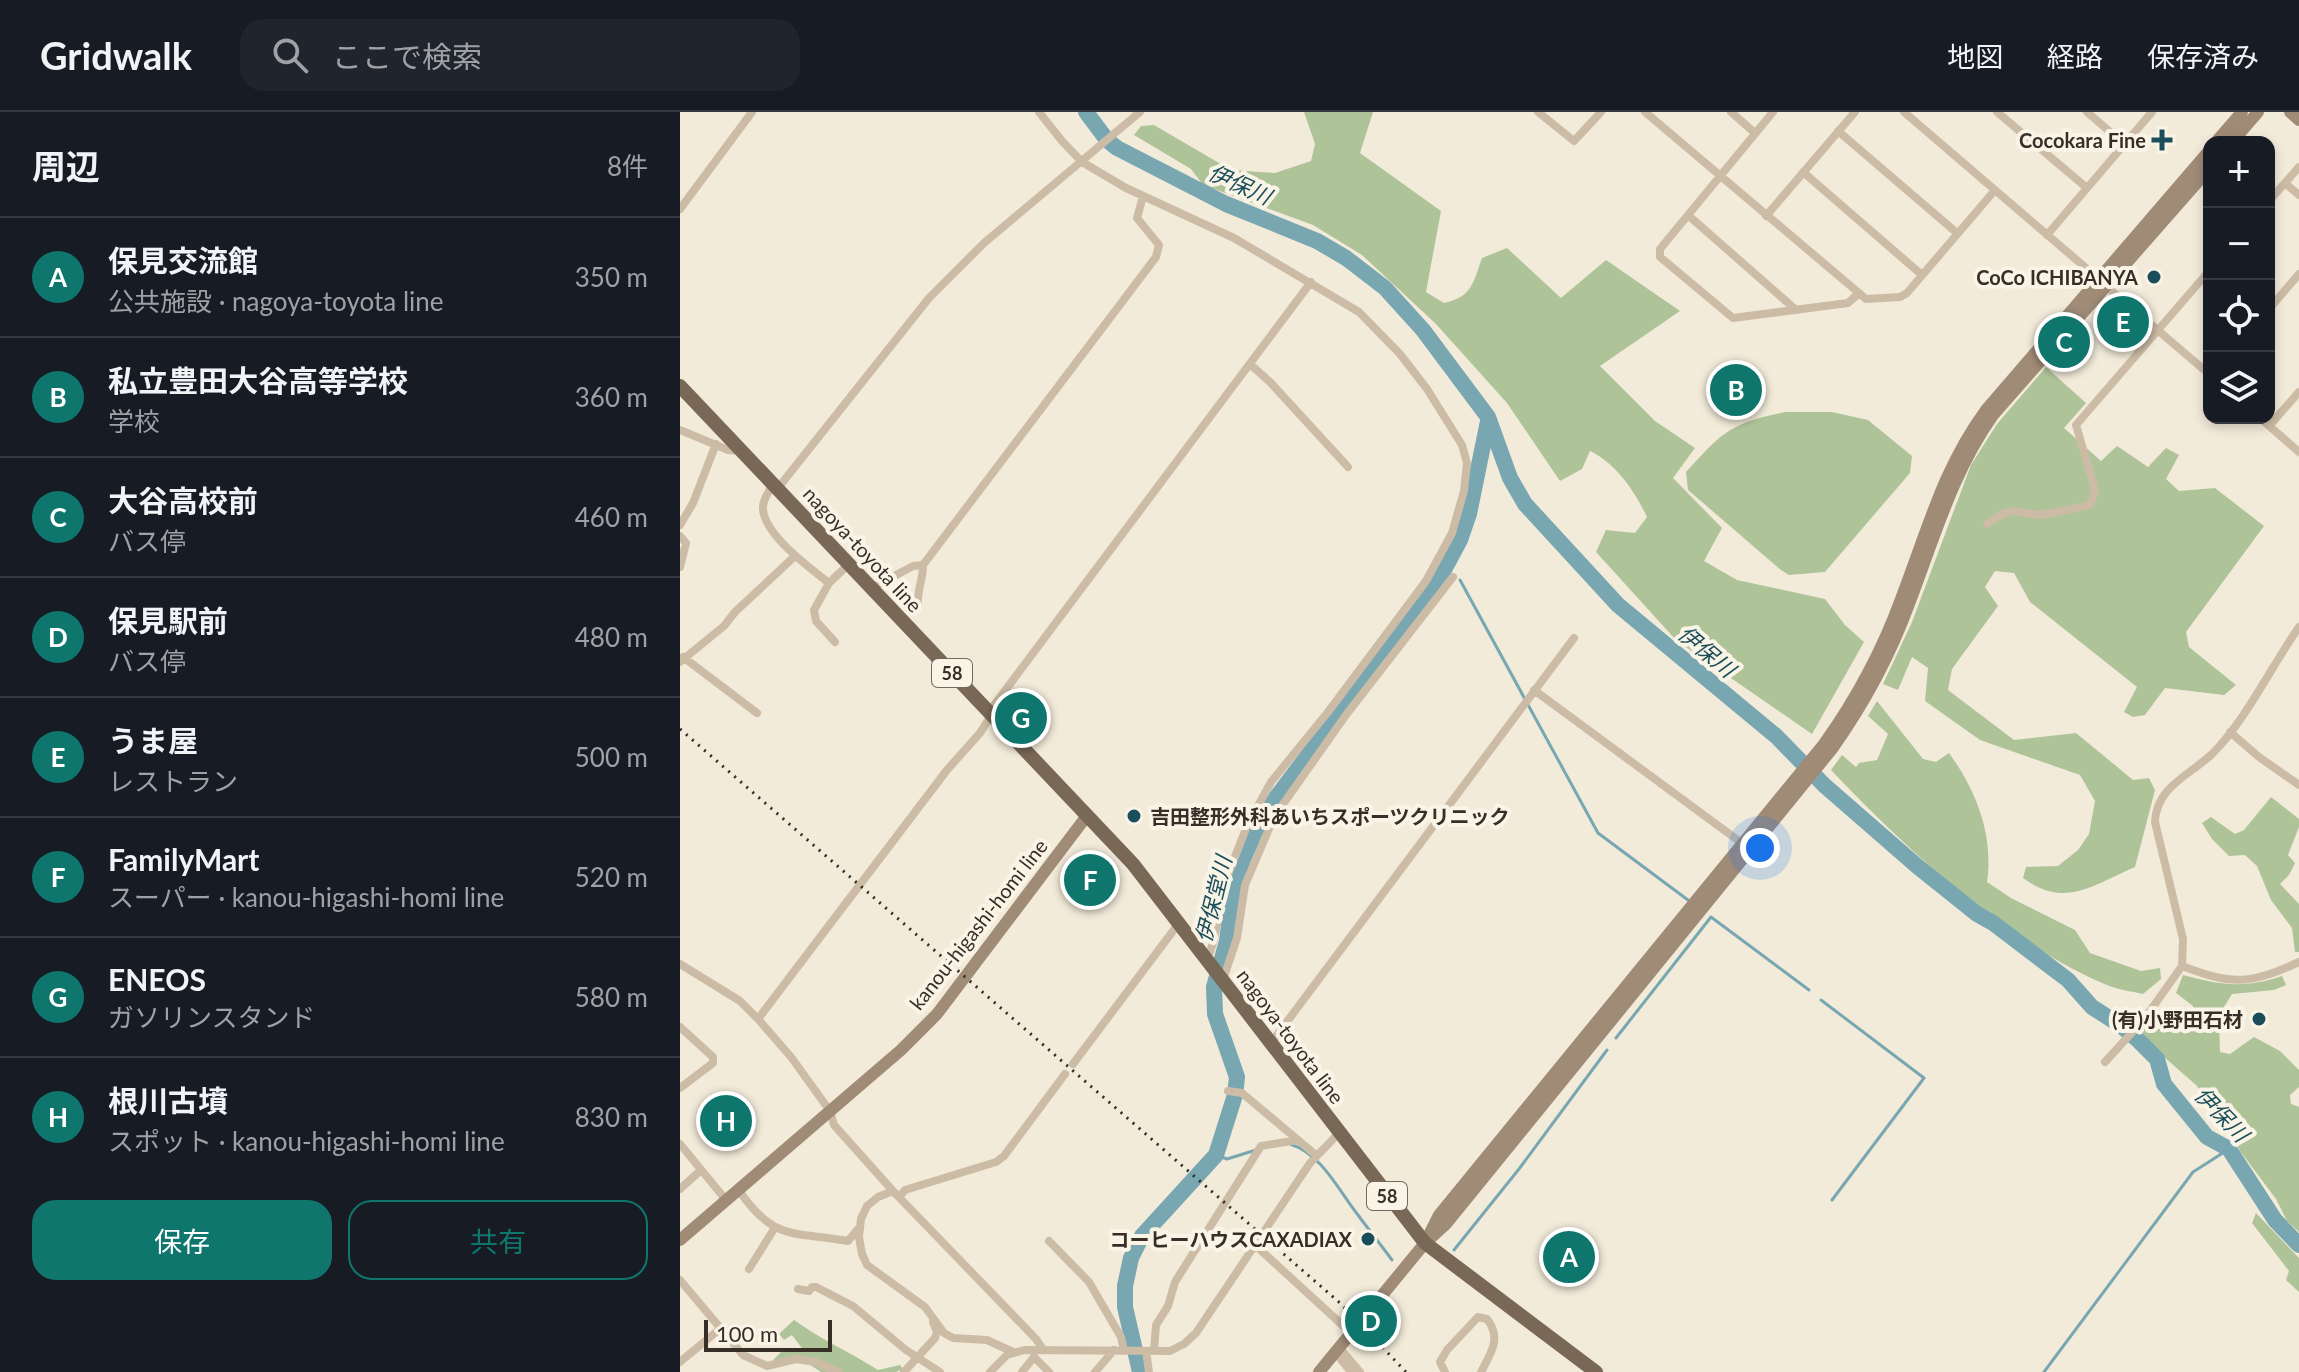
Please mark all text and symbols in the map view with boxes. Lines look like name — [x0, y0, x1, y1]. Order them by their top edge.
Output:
search box — [240, 19, 800, 91]
text: Gridwalk — [40, 32, 192, 78]
icon: search — [268, 33, 312, 77]
text: ここで検索 — [332, 38, 482, 74]
text: 地図 — [1947, 39, 2003, 73]
text: 経路 — [2047, 39, 2103, 73]
text: 保存済み — [2147, 39, 2259, 73]
place label: Cocokara Fine — [2019, 128, 2146, 152]
marker: Cocokara Fine — [2153, 131, 2171, 149]
map controls — [2203, 136, 2275, 424]
button: + — [2203, 136, 2275, 208]
text: 周辺 — [32, 145, 100, 186]
text: 8件 — [607, 150, 648, 182]
water label: 伊保川 — [1204, 158, 1277, 211]
button: − — [2203, 208, 2275, 280]
text: 保見交流館 — [108, 242, 258, 278]
text: A — [49, 261, 67, 293]
text: 350 m — [575, 261, 648, 293]
place label: CoCo ICHIBANYA — [1976, 265, 2138, 289]
marker: CoCo ICHIBANYA — [2145, 268, 2163, 286]
button: locate — [2203, 280, 2275, 352]
text: 公共施設 · nagoya-toyota line — [108, 285, 444, 317]
pin: E — [2097, 292, 2149, 352]
pin: C — [2038, 312, 2090, 372]
button: layers — [2203, 352, 2275, 424]
pin: B — [1710, 360, 1762, 420]
text: 私立豊田大谷高等学校 — [108, 362, 408, 398]
text: B — [49, 381, 67, 413]
text: 360 m — [575, 381, 648, 413]
text: 学校 — [108, 405, 160, 437]
street label: nagoya-toyota line — [799, 481, 927, 617]
text: 大谷高校前 — [108, 482, 258, 518]
text: C — [49, 501, 67, 533]
text: 460 m — [575, 501, 648, 533]
text: バス停 — [108, 525, 186, 557]
text: 保見駅前 — [108, 602, 228, 638]
water label: 伊保川 — [1673, 619, 1742, 684]
text: D — [48, 621, 68, 653]
text: 480 m — [575, 621, 648, 653]
text: バス停 — [108, 645, 186, 677]
road number: 58 — [932, 659, 972, 687]
pin: G — [995, 688, 1047, 748]
text: うま屋 — [108, 722, 198, 758]
text: E — [51, 741, 65, 773]
text: 500 m — [575, 741, 648, 773]
text: レストラン — [108, 765, 238, 797]
place label: 吉田整形外科あいちスポーツクリニック — [1150, 804, 1510, 828]
marker: 吉田整形外科あいちスポーツクリニック — [1125, 807, 1143, 825]
your location — [1740, 828, 1780, 868]
street label: kanou-higashi-homi line — [904, 834, 1052, 1014]
text: FamilyMart — [108, 841, 259, 877]
pin: F — [1064, 850, 1116, 910]
water label: 伊保堂川 — [1189, 851, 1237, 945]
text: F — [51, 861, 65, 893]
text: 520 m — [575, 861, 648, 893]
text: スーパー · kanou-higashi-homi line — [108, 881, 504, 913]
text: ENEOS — [108, 961, 206, 997]
street label: nagoya-toyota line — [1232, 964, 1350, 1108]
text: G — [49, 981, 67, 1013]
text: 580 m — [575, 981, 648, 1013]
text: ガソリンスタンド — [108, 1001, 315, 1033]
place label: (有)小野田石材 — [2112, 1007, 2243, 1031]
marker: (有)小野田石材 — [2250, 1010, 2268, 1028]
water label: 伊保川 — [2189, 1081, 2256, 1149]
text: 根川古墳 — [108, 1082, 228, 1118]
pin: H — [700, 1091, 752, 1151]
text: H — [48, 1101, 68, 1133]
text: 830 m — [575, 1101, 648, 1133]
text: スポット · kanou-higashi-homi line — [108, 1125, 505, 1157]
road number: 58 — [1367, 1182, 1407, 1210]
button: 保存 — [32, 1200, 332, 1280]
button: 共有 — [348, 1200, 648, 1280]
place label: コーヒーハウスCAXADIAX — [1110, 1227, 1353, 1251]
pin: A — [1543, 1227, 1595, 1287]
marker: コーヒーハウスCAXADIAX — [1359, 1230, 1377, 1248]
pin: D — [1345, 1291, 1397, 1351]
scale bar — [704, 1316, 832, 1352]
text: 100 m — [716, 1320, 778, 1347]

